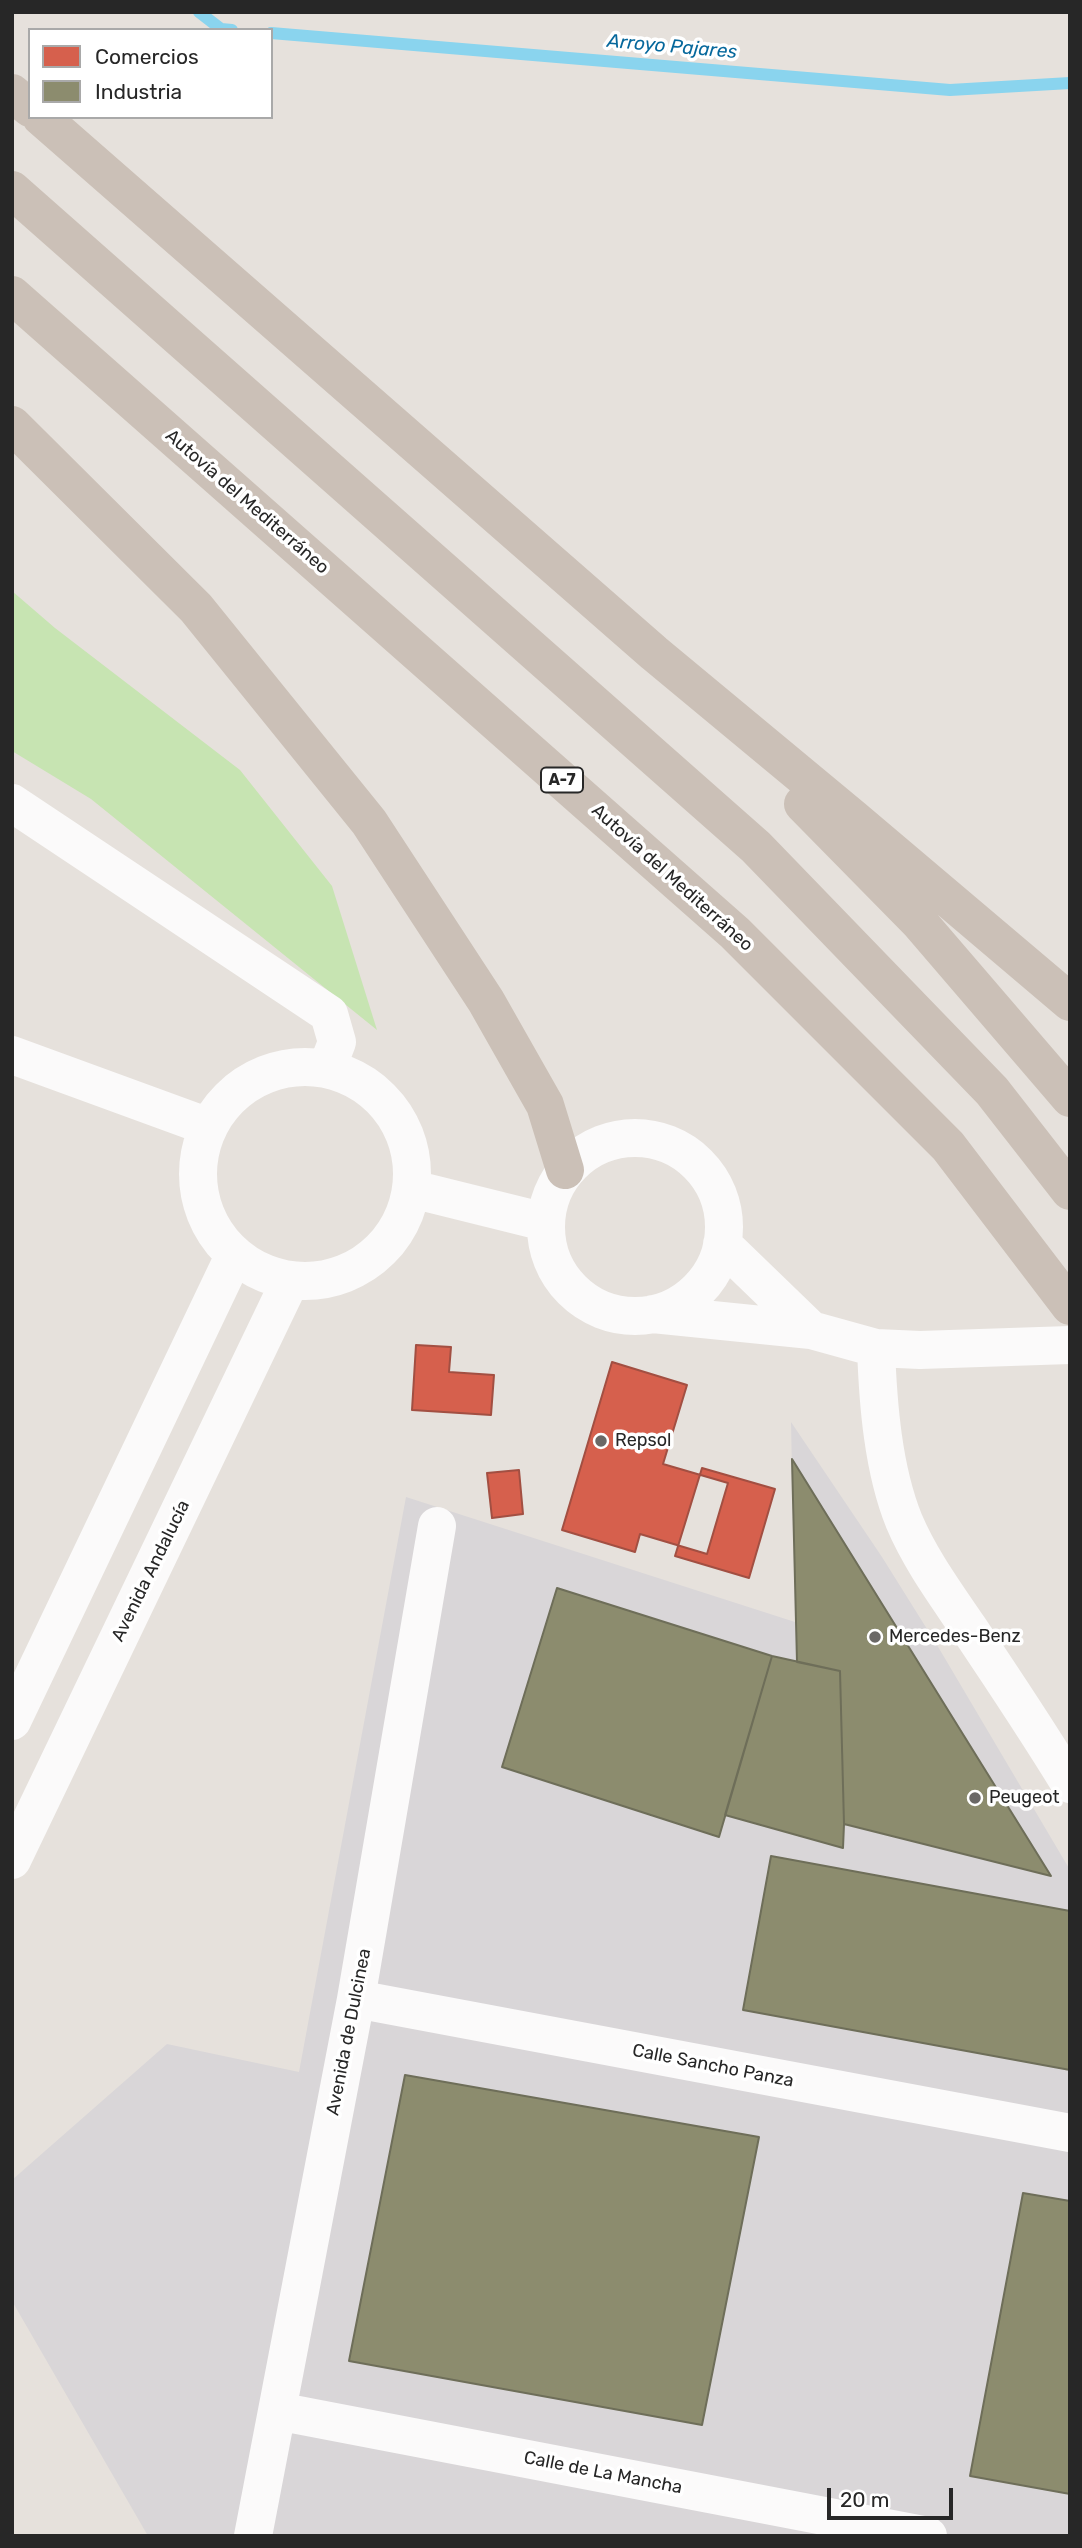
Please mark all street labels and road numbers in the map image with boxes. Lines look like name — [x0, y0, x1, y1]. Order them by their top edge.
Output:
street label: Autovía del Mediterráneo — [161, 425, 333, 579]
road number: A-7 — [541, 768, 583, 792]
street label: Autovía del Mediterráneo — [587, 800, 757, 956]
street label: Avenida Andalucía — [107, 1497, 195, 1645]
street label: Avenida de Dulcinea — [322, 1947, 376, 2117]
street label: Calle Sancho Panza — [630, 2040, 796, 2092]
street label: Calle de La Mancha — [522, 2447, 684, 2499]

